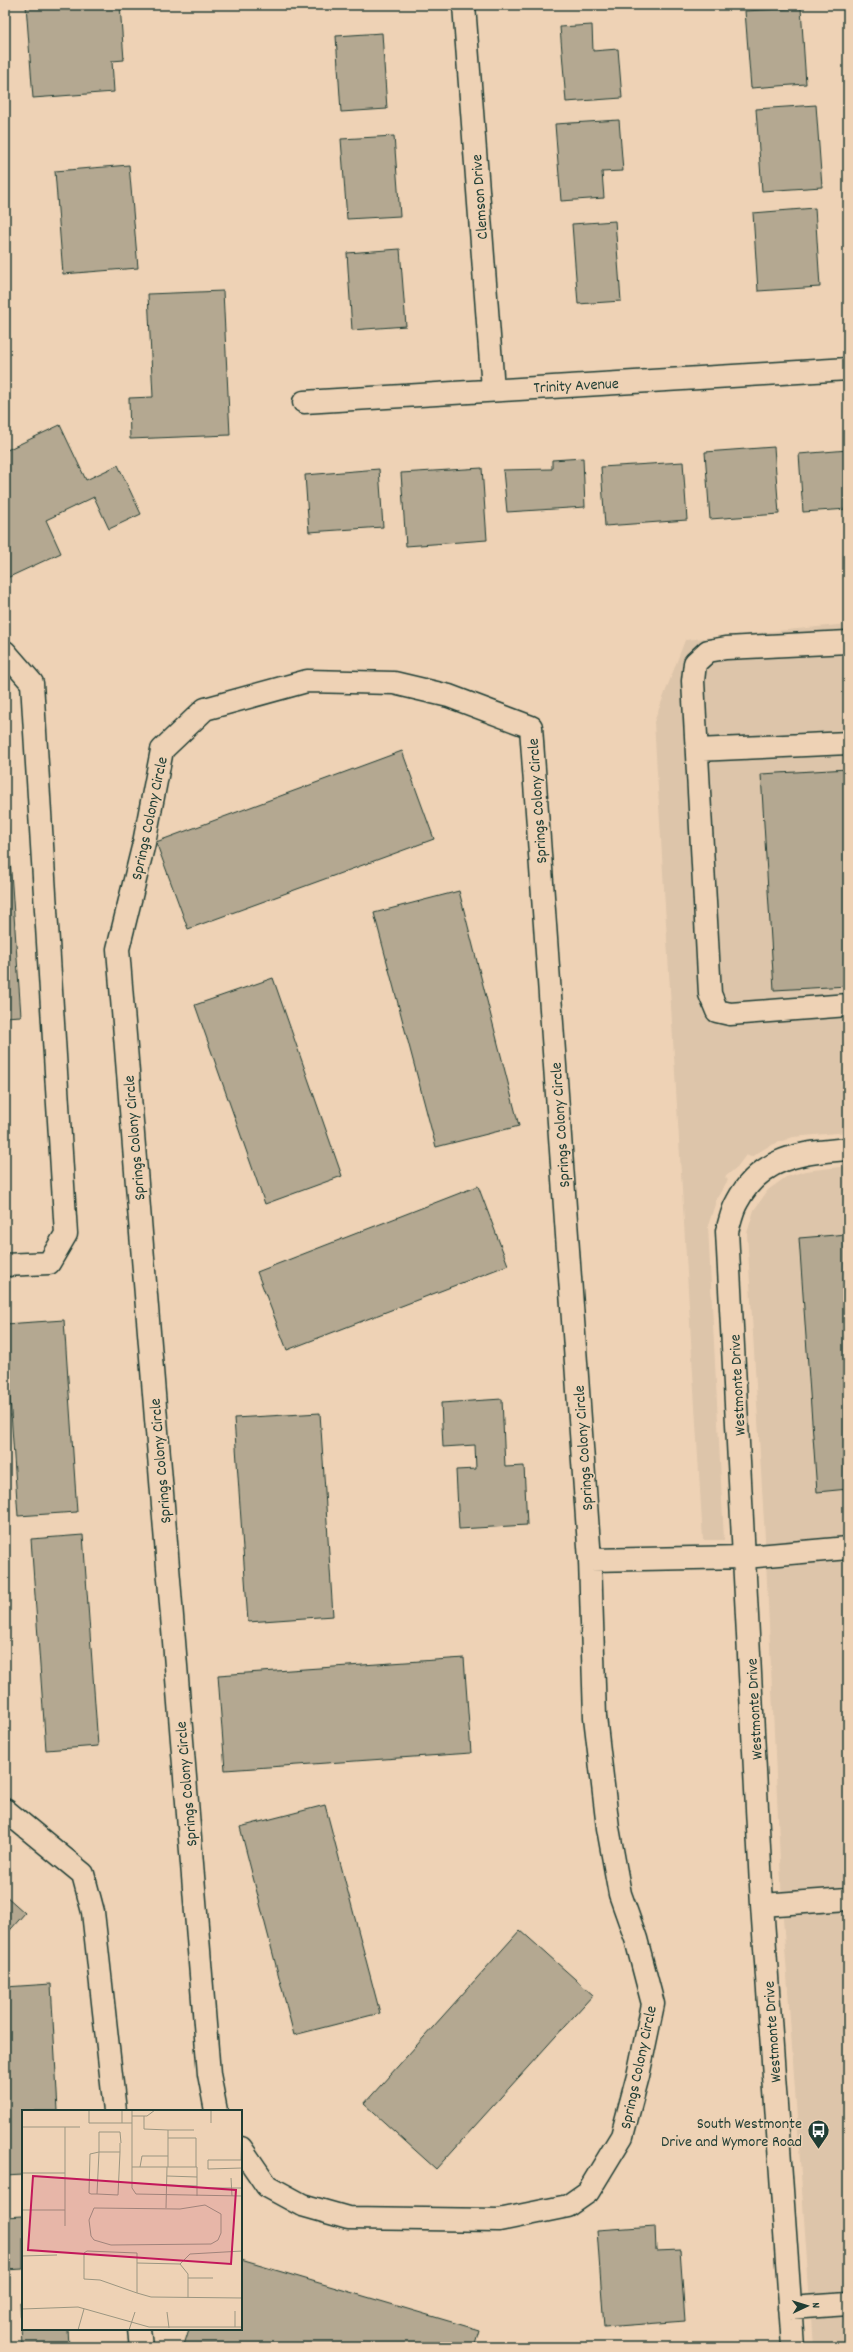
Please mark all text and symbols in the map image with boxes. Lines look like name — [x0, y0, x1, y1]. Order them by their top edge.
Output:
street label: Clemson Drive — [466, 153, 495, 240]
street label: Trinity Avenue — [533, 373, 619, 400]
street label: Springs Colony Circle — [523, 737, 554, 864]
street label: Springs Colony Circle — [126, 755, 175, 882]
street label: Springs Colony Circle — [546, 1061, 577, 1188]
street label: Springs Colony Circle — [119, 1074, 152, 1201]
street label: Westmonte Drive — [724, 1333, 753, 1436]
street label: Springs Colony Circle — [569, 1384, 600, 1511]
street label: Springs Colony Circle — [145, 1397, 178, 1524]
street label: Westmonte Drive — [741, 1657, 770, 1760]
street label: Springs Colony Circle — [171, 1720, 204, 1847]
street label: Westmonte Drive — [758, 1980, 789, 2083]
street label: Springs Colony Circle — [615, 2004, 664, 2131]
inset map — [22, 2110, 242, 2330]
place label: South Westmonte Drive and Wymore Road — [661, 2113, 802, 2154]
bus stop icon: South Westmonte Drive and Wymore Road — [805, 2118, 831, 2151]
north arrow — [787, 2286, 827, 2326]
text: N — [807, 2302, 823, 2309]

